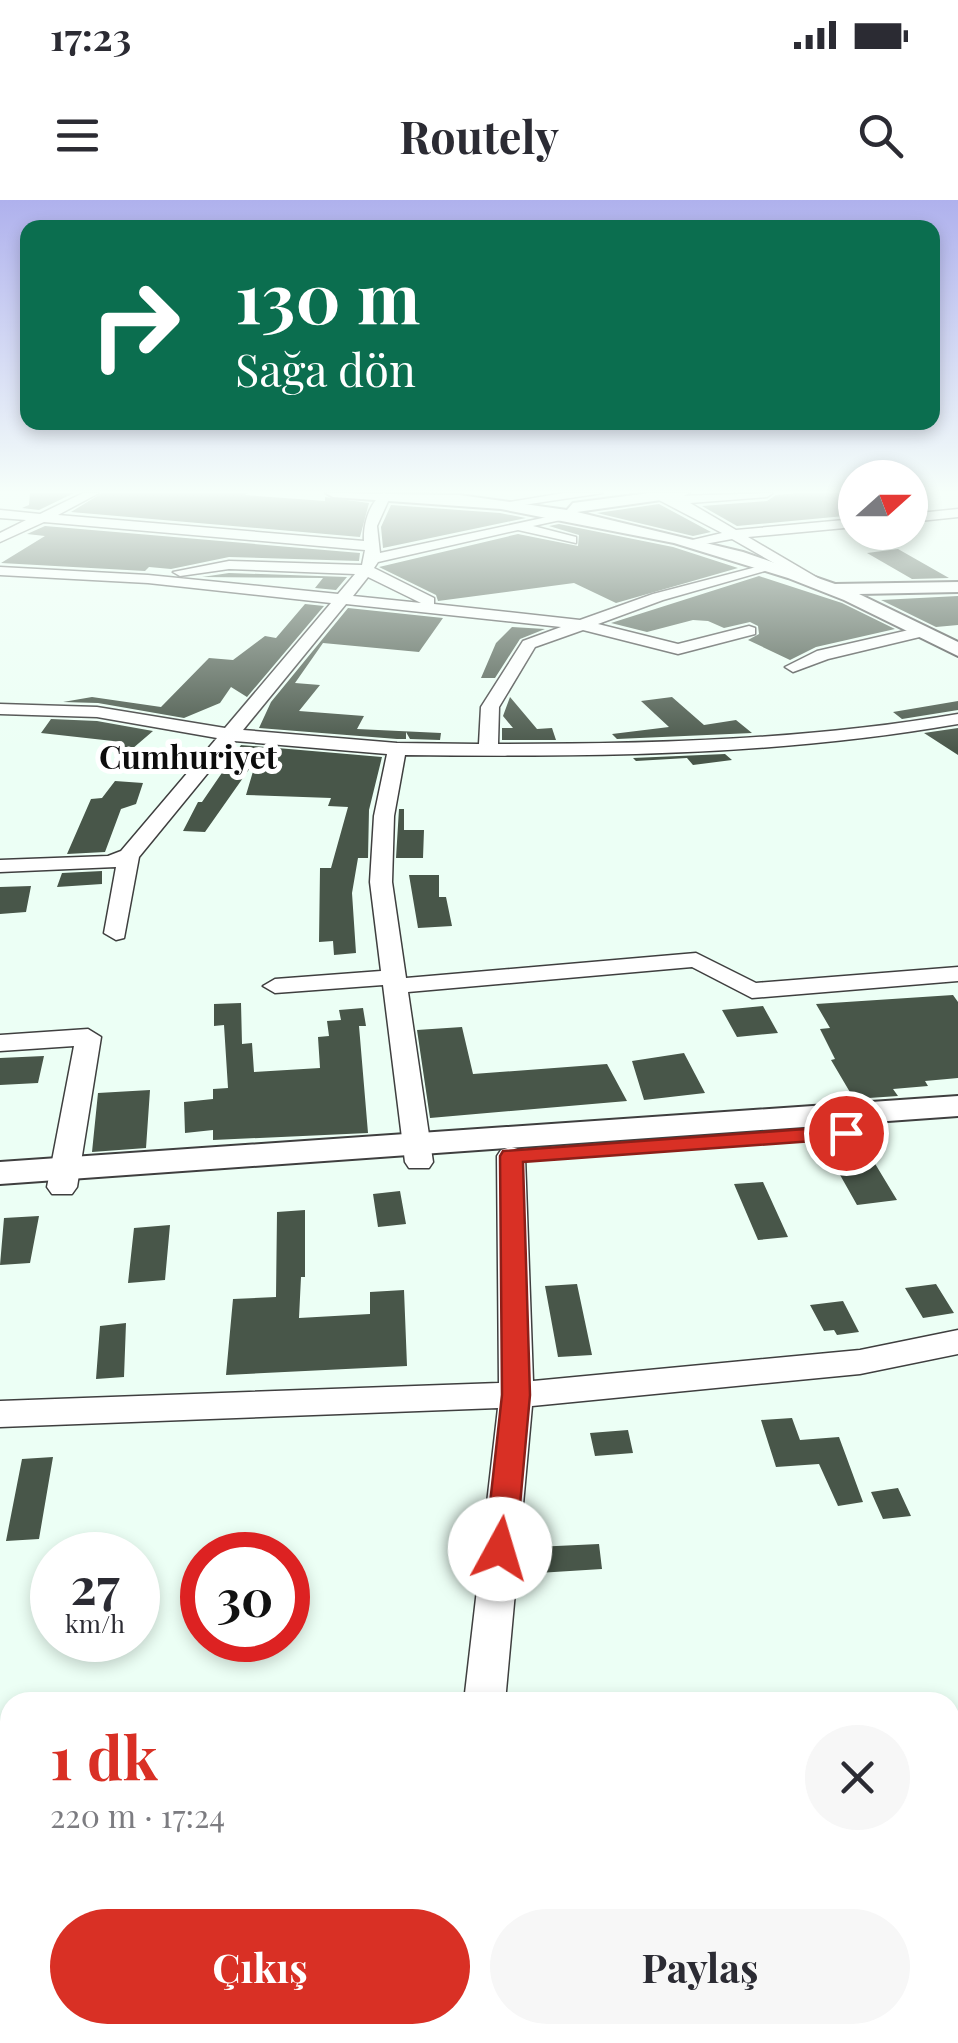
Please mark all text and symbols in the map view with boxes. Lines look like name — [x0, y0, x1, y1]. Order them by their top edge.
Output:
text: 17:23 — [50, 10, 131, 61]
text: Routely — [399, 105, 559, 165]
icon: menu — [50, 108, 105, 163]
icon: search — [853, 108, 908, 163]
text: 130 m — [235, 248, 420, 342]
icon: right — [70, 260, 200, 390]
text: Sağa dön — [235, 338, 416, 398]
north arrow — [838, 460, 928, 550]
map controls — [838, 460, 928, 550]
district label: Cumhuriyet — [99, 734, 278, 777]
pin — [804, 1091, 889, 1176]
icon: arrive — [819, 1106, 874, 1161]
position arrow — [448, 1497, 552, 1601]
speed limit sign: 30 — [180, 1532, 310, 1662]
text: 27 — [71, 1551, 119, 1618]
text: km/h — [65, 1606, 125, 1639]
text: 1 dk — [50, 1715, 158, 1795]
button: close — [805, 1725, 910, 1830]
text: 220 m · 17:24 — [50, 1793, 225, 1836]
button: Çıkış — [50, 1909, 470, 2024]
button: Paylaş — [490, 1909, 910, 2024]

